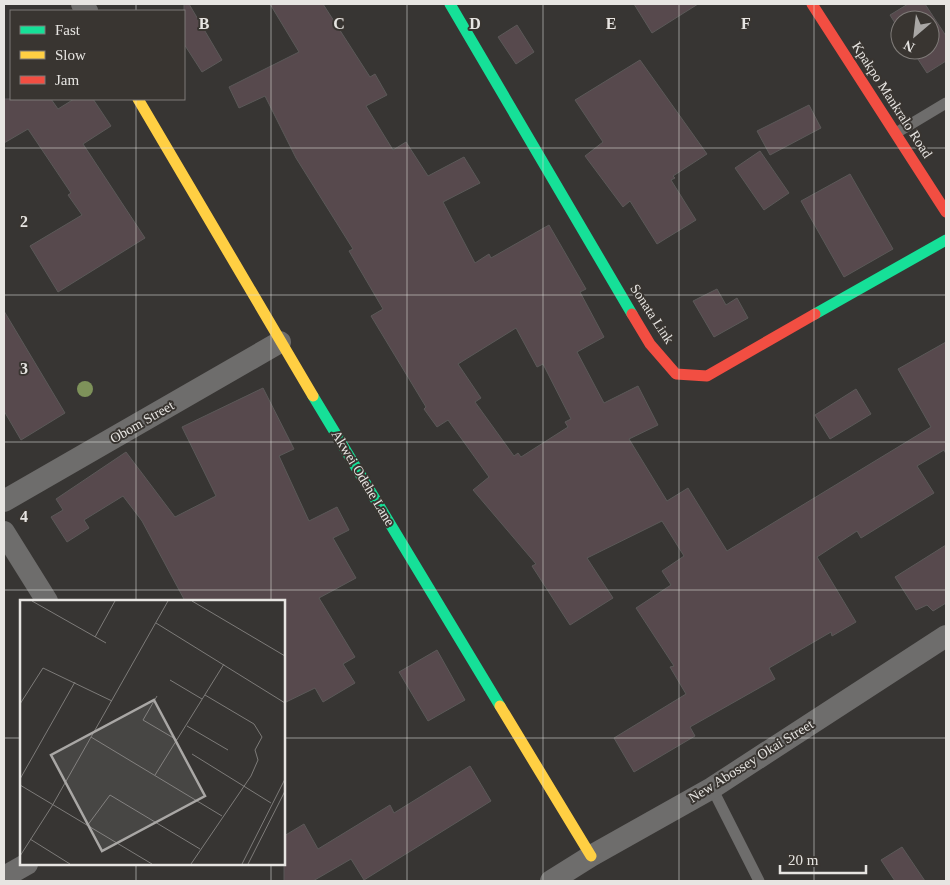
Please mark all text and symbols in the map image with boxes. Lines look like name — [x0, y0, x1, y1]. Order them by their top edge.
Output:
legend — [10, 10, 185, 100]
north arrow — [890, 10, 940, 60]
text: B — [199, 15, 210, 32]
text: C — [333, 15, 345, 32]
text: D — [469, 15, 481, 32]
text: E — [606, 15, 616, 32]
text: F — [741, 15, 751, 32]
text: Fast — [55, 22, 81, 38]
text: N — [901, 37, 917, 55]
street label: Kpakpo Mankralo Road — [849, 39, 935, 161]
text: Slow — [55, 47, 86, 63]
text: Jam — [55, 72, 79, 88]
text: 2 — [20, 213, 28, 230]
street label: Sonata Link — [627, 281, 677, 347]
text: 3 — [20, 360, 28, 377]
street label: Obom Street — [107, 398, 177, 446]
street label: Akwei Odehe Lane — [329, 427, 397, 529]
text: 4 — [20, 508, 28, 525]
inset map — [20, 600, 285, 865]
street label: New Abossey Okai Street — [686, 716, 816, 806]
scale bar — [780, 842, 866, 874]
text: 20 m — [788, 852, 819, 868]

